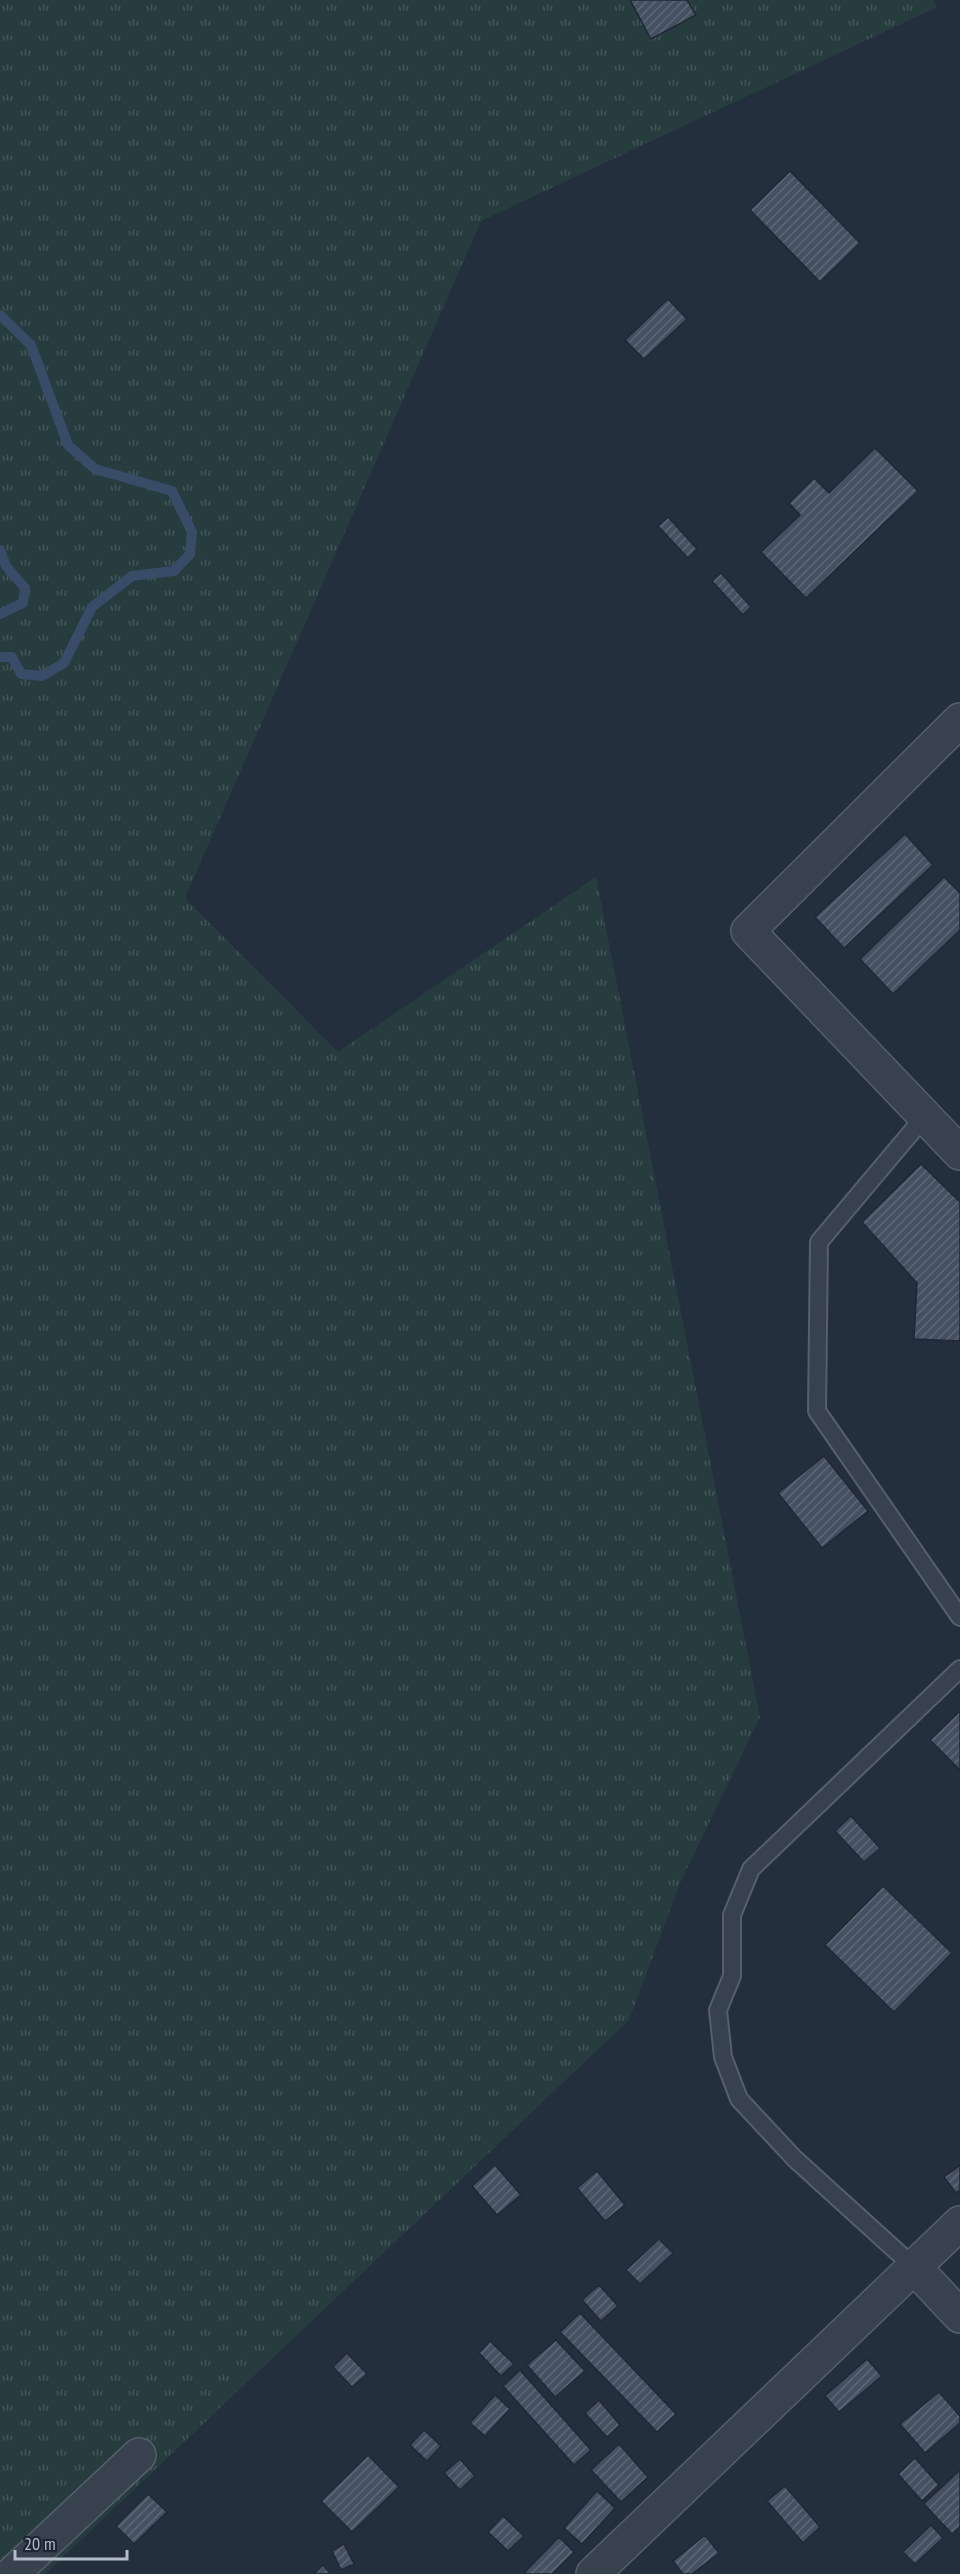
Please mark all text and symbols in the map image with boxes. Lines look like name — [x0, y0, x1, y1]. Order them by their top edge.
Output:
scale bar — [15, 2523, 128, 2561]
text: 20 m — [24, 2532, 56, 2555]

